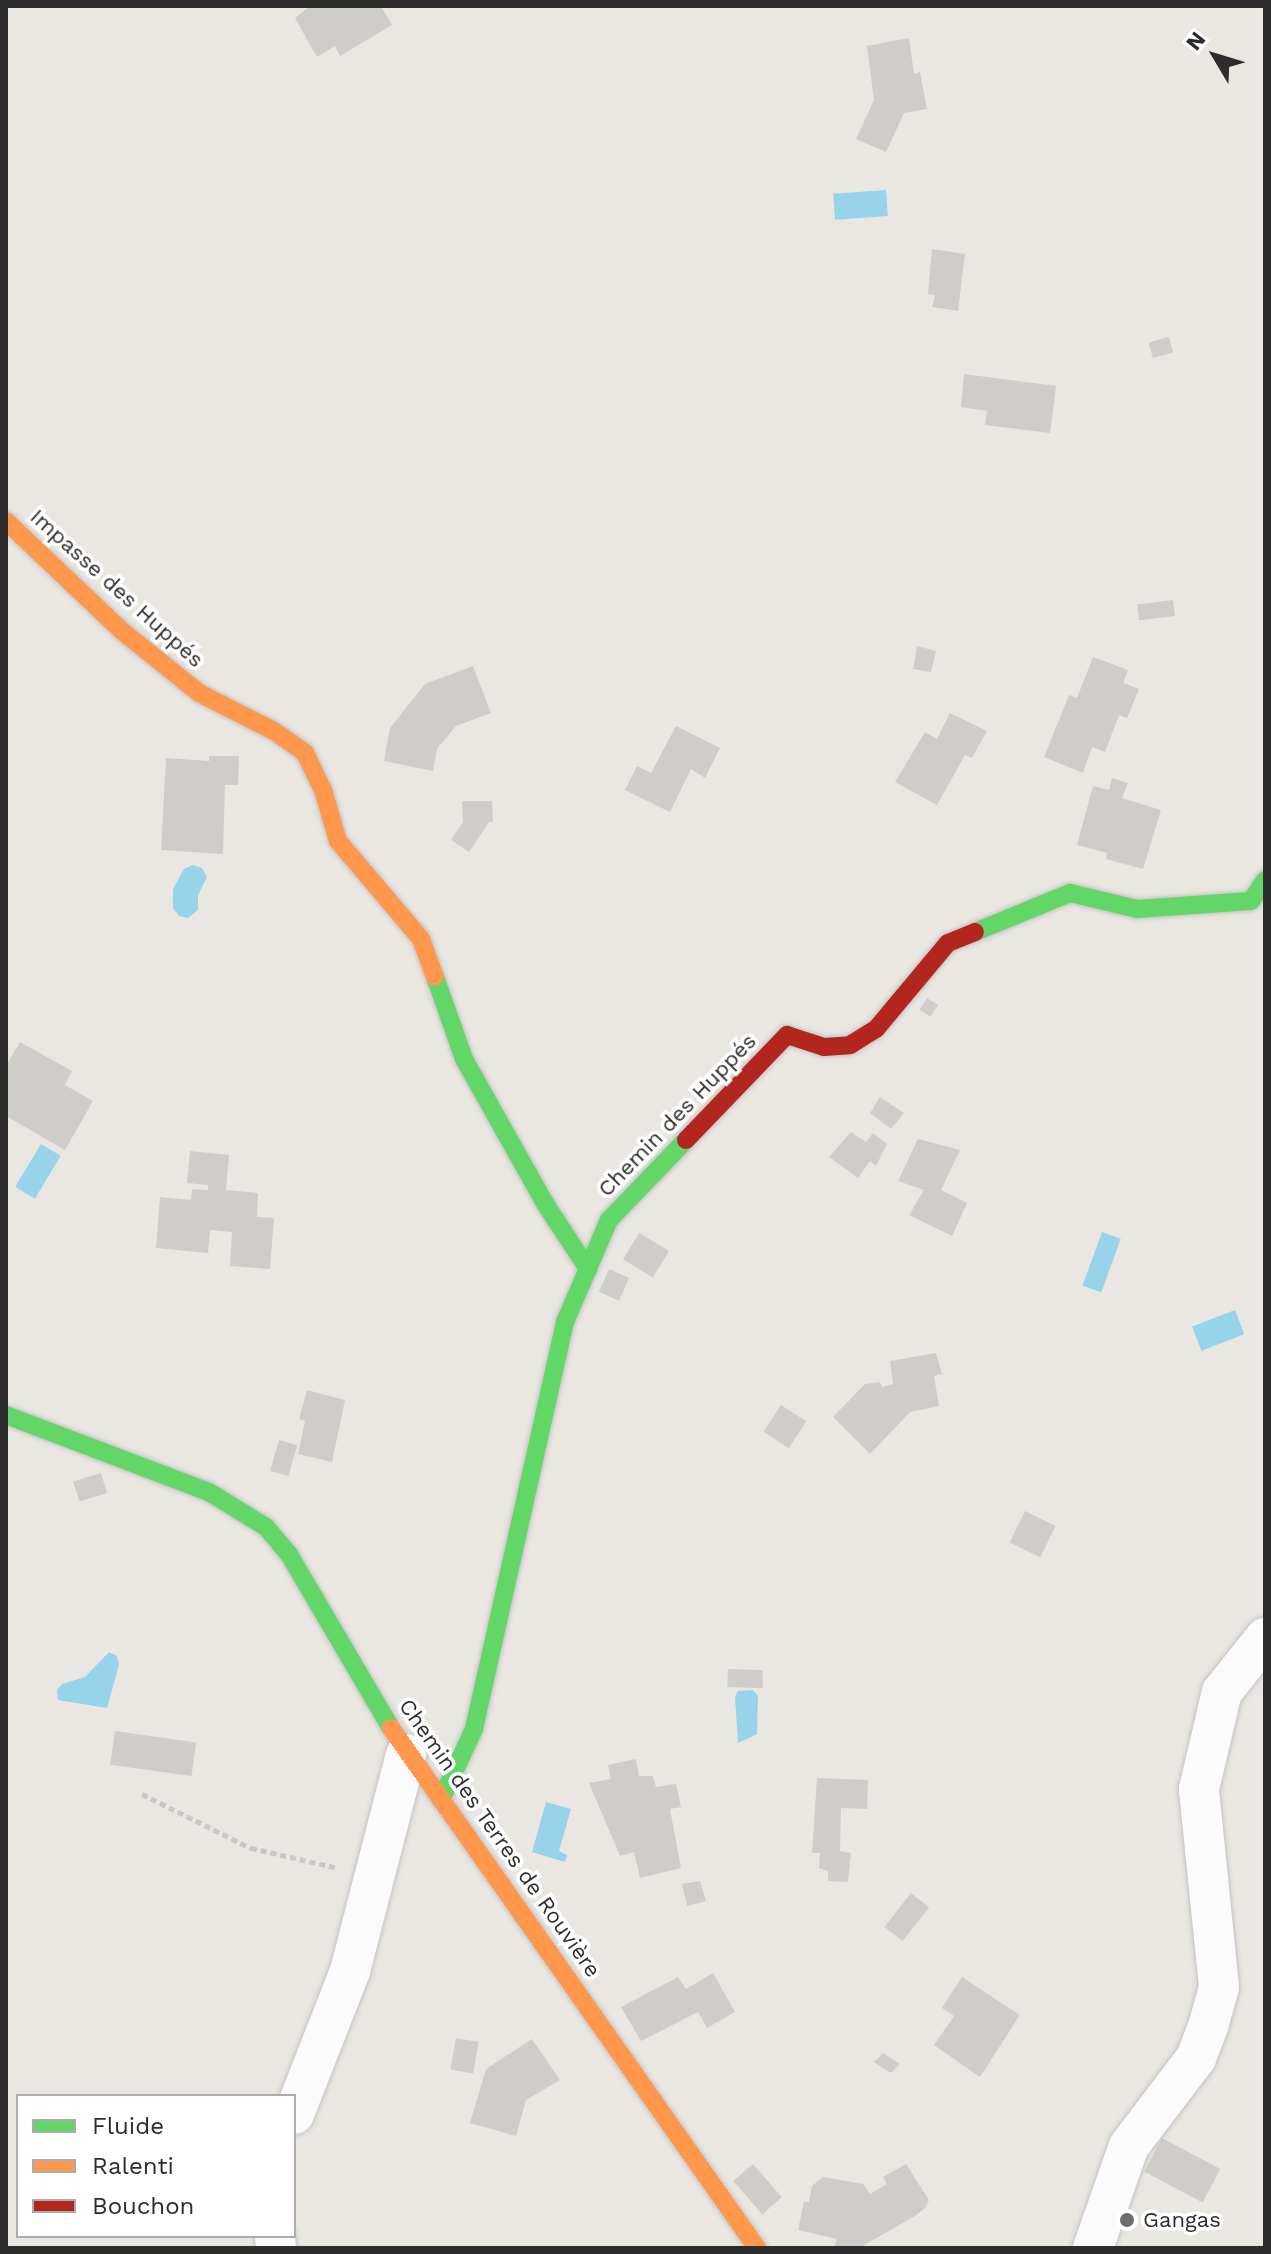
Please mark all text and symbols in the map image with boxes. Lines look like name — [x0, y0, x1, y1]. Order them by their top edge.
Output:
north arrow — [1175, 16, 1255, 96]
text: N — [1181, 27, 1211, 55]
street label: Impasse des Huppés — [25, 503, 209, 673]
street label: Chemin des Huppés — [592, 1028, 762, 1202]
street label: Chemin des Terres de Rouvière — [393, 1694, 607, 1982]
legend — [16, 2094, 296, 2238]
text: Fluide — [92, 2112, 164, 2140]
text: Ralenti — [92, 2152, 174, 2180]
text: Bouchon — [92, 2192, 194, 2220]
place label: Gangas — [1143, 2207, 1221, 2233]
marker: Gangas — [1118, 2211, 1136, 2229]

